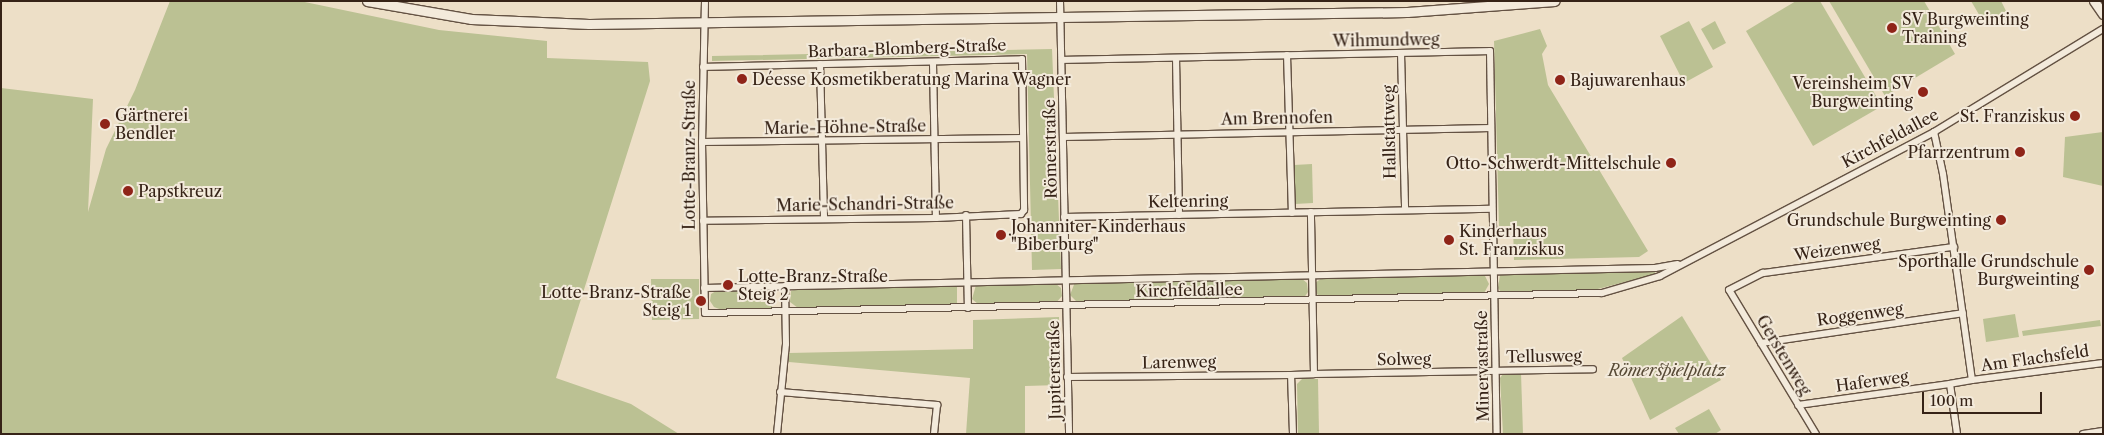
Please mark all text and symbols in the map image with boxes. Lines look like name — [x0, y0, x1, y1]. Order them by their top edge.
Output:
place label: SV Burgweinting Training — [1902, 9, 2029, 47]
marker: SV Burgweinting Training — [1886, 22, 1898, 34]
street label: Wihmundweg — [1332, 29, 1440, 51]
street label: Barbara-Blomberg-Straße — [807, 35, 1007, 61]
place label: Déesse Kosmetikberatung Marina Wagner — [752, 69, 1072, 89]
place label: Bajuwarenhaus — [1570, 70, 1686, 90]
marker: Déesse Kosmetikberatung Marina Wagner — [736, 73, 748, 85]
place label: Vereinsheim SV Burgweinting — [1792, 73, 1913, 111]
marker: Bajuwarenhaus — [1554, 74, 1566, 86]
street label: Lotte-Branz-Straße — [679, 80, 699, 230]
street label: Hallstattweg — [1379, 85, 1399, 179]
marker: Vereinsheim SV Burgweinting — [1917, 86, 1929, 98]
street label: Römerstraße — [1040, 99, 1060, 199]
street label: Kirchfeldallee — [1838, 104, 1942, 172]
place label: Gärtnerei Bendler — [115, 105, 188, 143]
place label: St. Franziskus — [1960, 106, 2065, 126]
street label: Am Brennofen — [1221, 107, 1333, 129]
marker: St. Franziskus — [2069, 110, 2081, 122]
street label: Marie-Höhne-Straße — [764, 116, 926, 138]
marker: Gärtnerei Bendler — [99, 118, 111, 130]
place label: Pfarrzentrum — [1907, 142, 2010, 162]
marker: Pfarrzentrum — [2014, 146, 2026, 158]
place label: Otto-Schwerdt-Mittelschule — [1446, 153, 1661, 173]
marker: Otto-Schwerdt-Mittelschule — [1665, 157, 1677, 169]
place label: Papstkreuz — [138, 181, 222, 201]
marker: Papstkreuz — [122, 185, 134, 197]
street label: Keltenring — [1148, 191, 1228, 211]
street label: Marie-Schandri-Straße — [776, 193, 954, 215]
place label: Grundschule Burgweinting — [1787, 210, 1991, 230]
marker: Grundschule Burgweinting — [1995, 214, 2007, 226]
place label: Johanniter-Kinderhaus "Biberburg" — [1011, 216, 1186, 254]
place label: Kinderhaus St. Franziskus — [1459, 221, 1564, 259]
marker: Johanniter-Kinderhaus "Biberburg" — [995, 229, 1007, 241]
street label: Weizenweg — [1793, 233, 1881, 265]
marker: Kinderhaus St. Franziskus — [1443, 234, 1455, 246]
place label: Sporthalle Grundschule Burgweinting — [1898, 251, 2079, 289]
marker: Sporthalle Grundschule Burgweinting — [2083, 264, 2095, 276]
place label: Lotte-Branz-Straße Steig 2 — [738, 266, 888, 304]
marker: Lotte-Branz-Straße Steig 2 — [722, 279, 734, 291]
street label: Kirchfeldallee — [1135, 279, 1243, 301]
place label: Lotte-Branz-Straße Steig 1 — [541, 282, 691, 320]
marker: Lotte-Branz-Straße Steig 1 — [695, 295, 707, 307]
street label: Roggenweg — [1816, 298, 1904, 330]
street label: Minervastraße — [1471, 310, 1493, 422]
street label: Gerstenweg — [1753, 312, 1815, 398]
street label: Jupiterstraße — [1044, 320, 1064, 420]
street label: Am Flachsfeld — [1980, 341, 2090, 375]
street label: Tellusweg — [1506, 346, 1582, 366]
street label: Solweg — [1377, 349, 1431, 369]
street label: Larenweg — [1142, 352, 1216, 372]
park label: Römerspielplatz — [1608, 360, 1726, 380]
street label: Haferweg — [1834, 366, 1910, 396]
scale bar — [1924, 382, 2044, 414]
text: 100 m — [1930, 391, 1973, 410]

